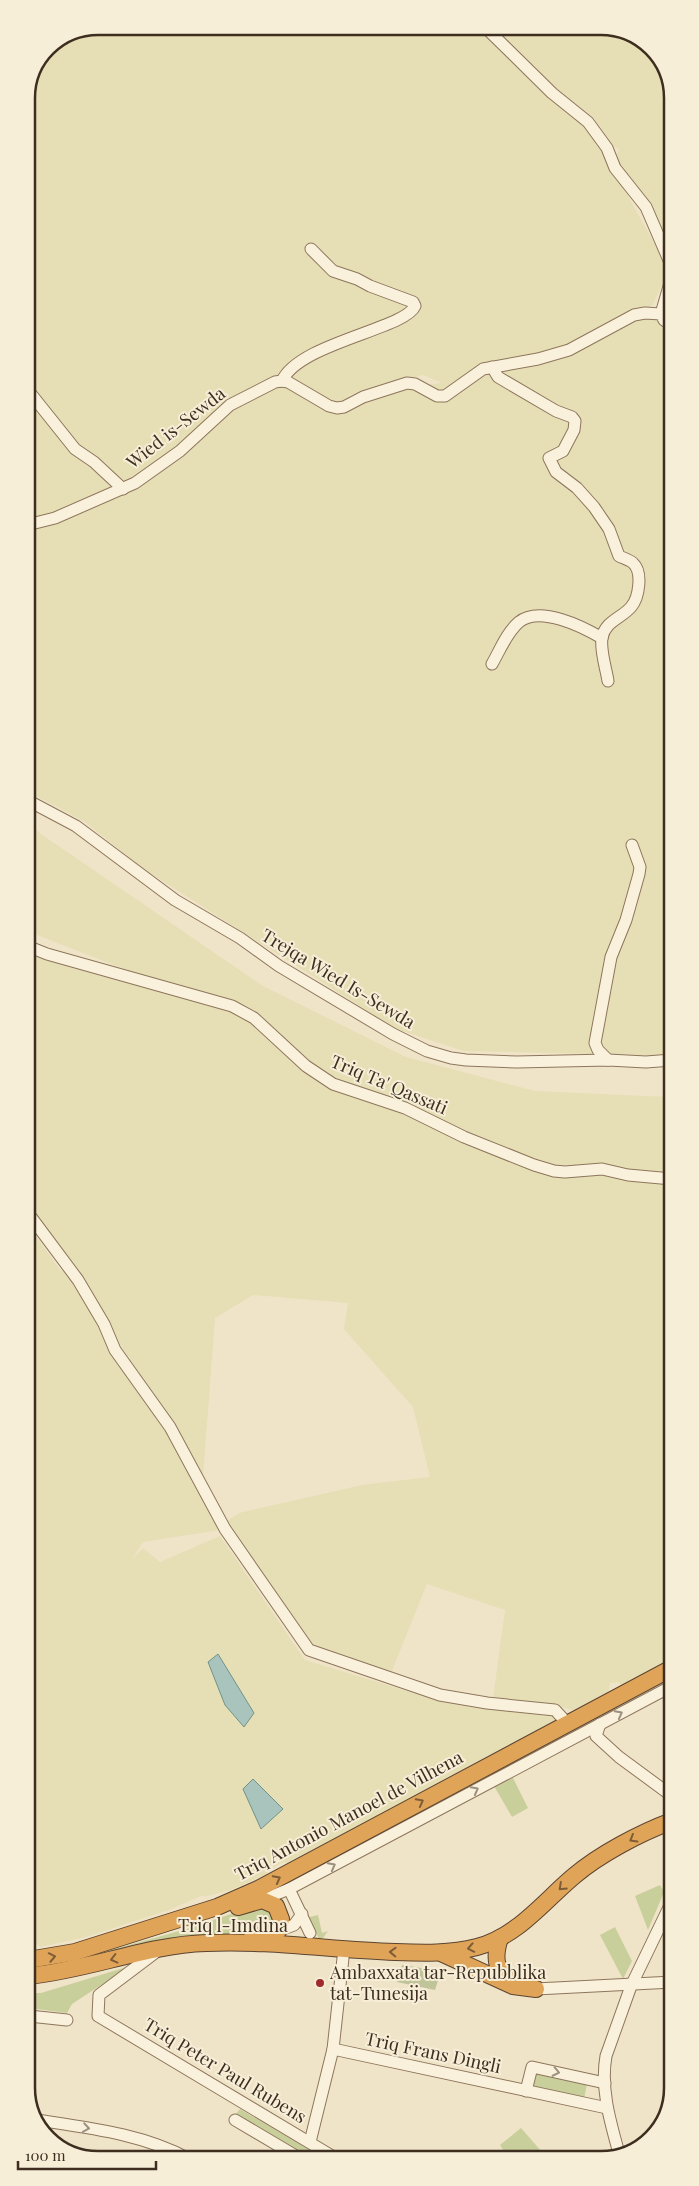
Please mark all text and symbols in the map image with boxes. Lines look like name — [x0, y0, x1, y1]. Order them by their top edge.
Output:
street label: Wied is-Sewda — [120, 381, 230, 474]
street label: Trejqa Wied Is-Sewda — [257, 923, 420, 1034]
street label: Triq Ta' Qassati — [327, 1049, 451, 1119]
one-way arrow — [614, 1710, 623, 1720]
street label: Triq Antonio Manoel de Vilhena — [230, 1745, 467, 1886]
one-way arrow — [470, 1786, 479, 1796]
one-way arrow — [415, 1798, 424, 1808]
one-way arrow — [629, 1833, 638, 1843]
one-way arrow — [327, 1863, 336, 1873]
one-way arrow — [271, 1875, 280, 1885]
one-way arrow — [558, 1881, 567, 1890]
street label: Triq l-Imdina — [178, 1913, 288, 1937]
one-way arrow — [467, 1942, 476, 1952]
one-way arrow — [388, 1947, 396, 1957]
one-way arrow — [47, 1952, 56, 1962]
one-way arrow — [110, 1953, 119, 1964]
place label: Ambaxxata tar-Repubblika tat-Tunesija — [329, 1960, 546, 2005]
marker: Ambaxxata tar-Repubblika tat-Tunesija — [314, 1977, 326, 1989]
street label: Triq Peter Paul Rubens — [140, 2012, 311, 2128]
street label: Triq Frans Dingli — [363, 2026, 503, 2078]
one-way arrow — [551, 2067, 560, 2077]
one-way arrow — [81, 2122, 90, 2132]
scale bar — [18, 2138, 155, 2170]
text: 100 m — [25, 2145, 66, 2165]

